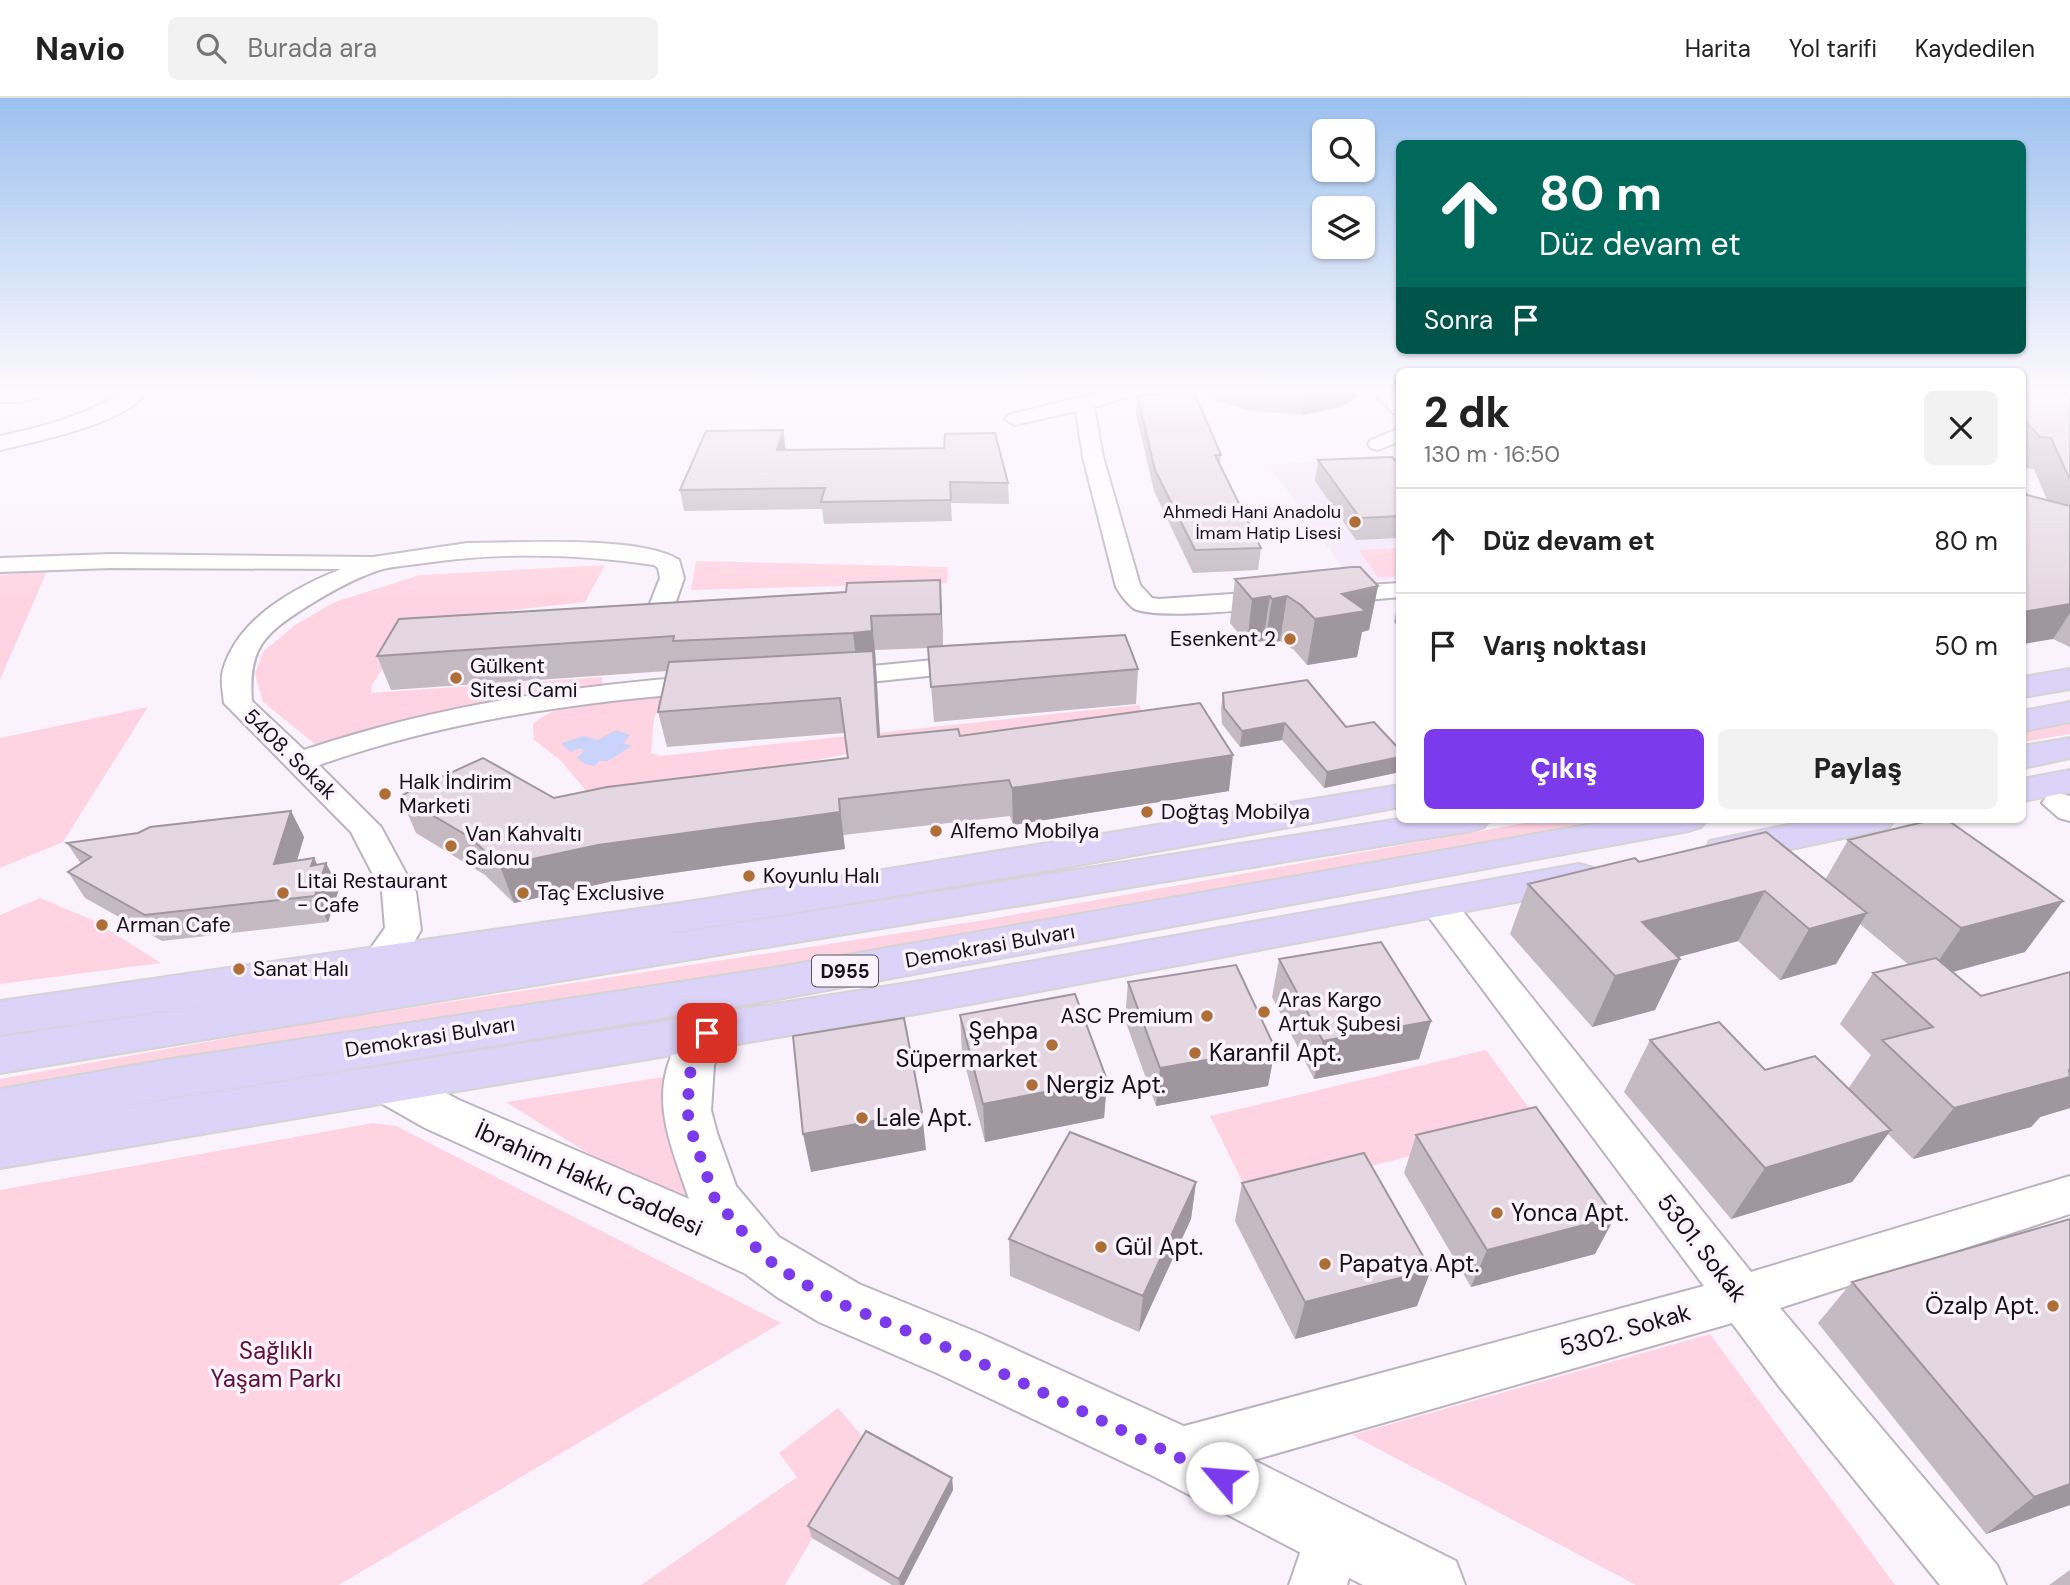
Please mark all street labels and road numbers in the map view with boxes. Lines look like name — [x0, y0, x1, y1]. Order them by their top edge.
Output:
street label: 5408. Sokak — [237, 702, 343, 806]
street label: Demokrasi Bulvarı — [903, 917, 1077, 975]
road number: D955 — [812, 956, 878, 986]
street label: Demokrasi Bulvarı — [343, 1010, 517, 1064]
street label: İbrahim Hakkı Caddesi — [470, 1114, 708, 1243]
street label: 5301. Sokak — [1650, 1187, 1754, 1308]
street label: 5302. Sokak — [1556, 1296, 1694, 1363]

